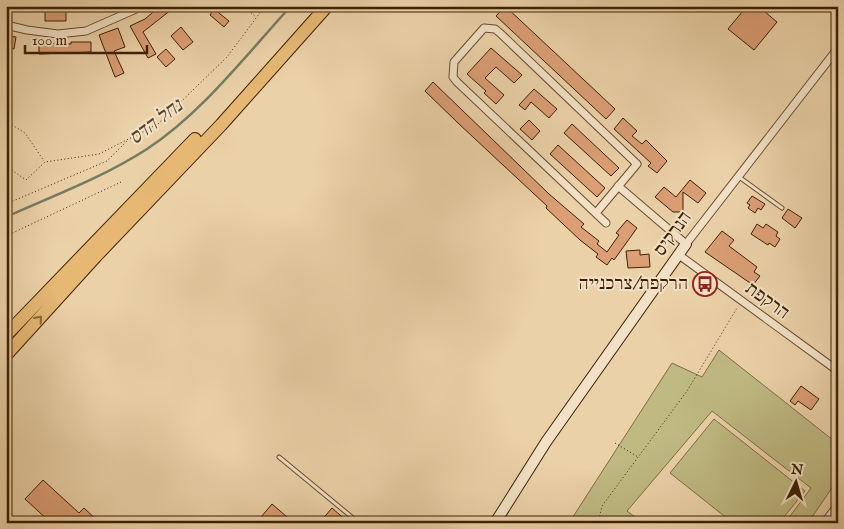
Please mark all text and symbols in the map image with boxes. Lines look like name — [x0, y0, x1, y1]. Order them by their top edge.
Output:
scale bar — [25, 22, 148, 54]
text: 100 m — [32, 31, 68, 50]
water label: נחל הדס — [124, 93, 189, 150]
street label: הנרקיס — [649, 207, 697, 261]
bus stop icon: הרקפת/צרכנייה — [692, 271, 718, 297]
place label: הרקפת/צרכנייה — [579, 272, 688, 296]
street label: הרקפת — [740, 277, 794, 325]
one-way arrow — [33, 315, 42, 324]
north arrow — [772, 456, 822, 506]
text: N — [789, 460, 804, 480]

